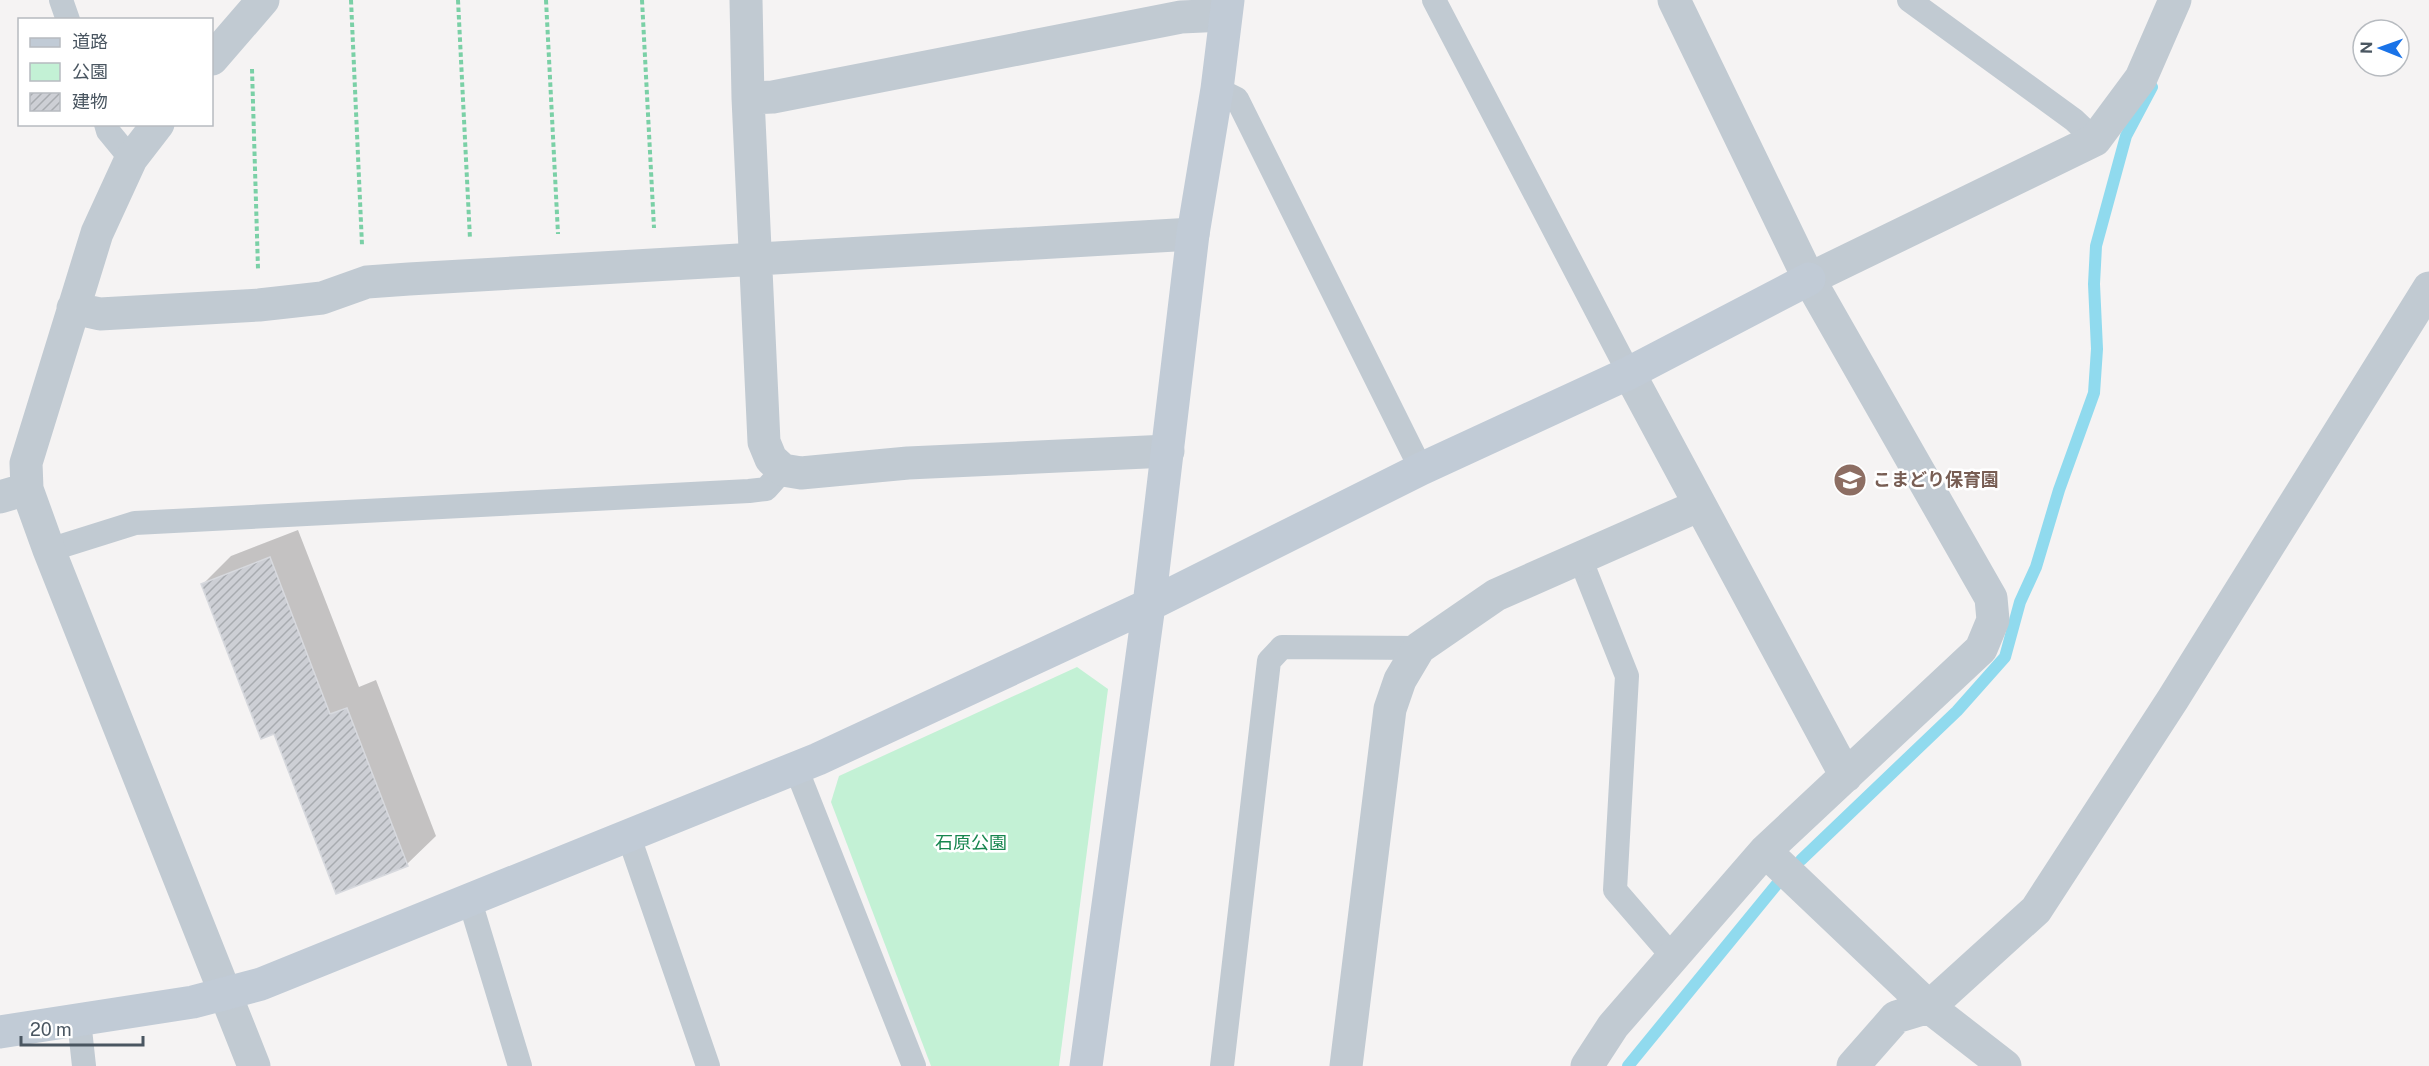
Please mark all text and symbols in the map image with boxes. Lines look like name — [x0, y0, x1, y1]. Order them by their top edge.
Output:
legend — [18, 18, 213, 126]
north arrow — [2351, 18, 2411, 78]
text: 道路 — [72, 31, 108, 52]
text: N — [2357, 41, 2376, 54]
text: 公園 — [72, 61, 108, 82]
text: 建物 — [72, 91, 108, 112]
school or university icon: こまどり保育園 — [1832, 462, 1868, 498]
place label: こまどり保育園 — [1873, 469, 1999, 490]
park label: 石原公園 — [935, 832, 1007, 853]
scale bar — [21, 1009, 142, 1047]
text: 20 m — [30, 1019, 72, 1040]

